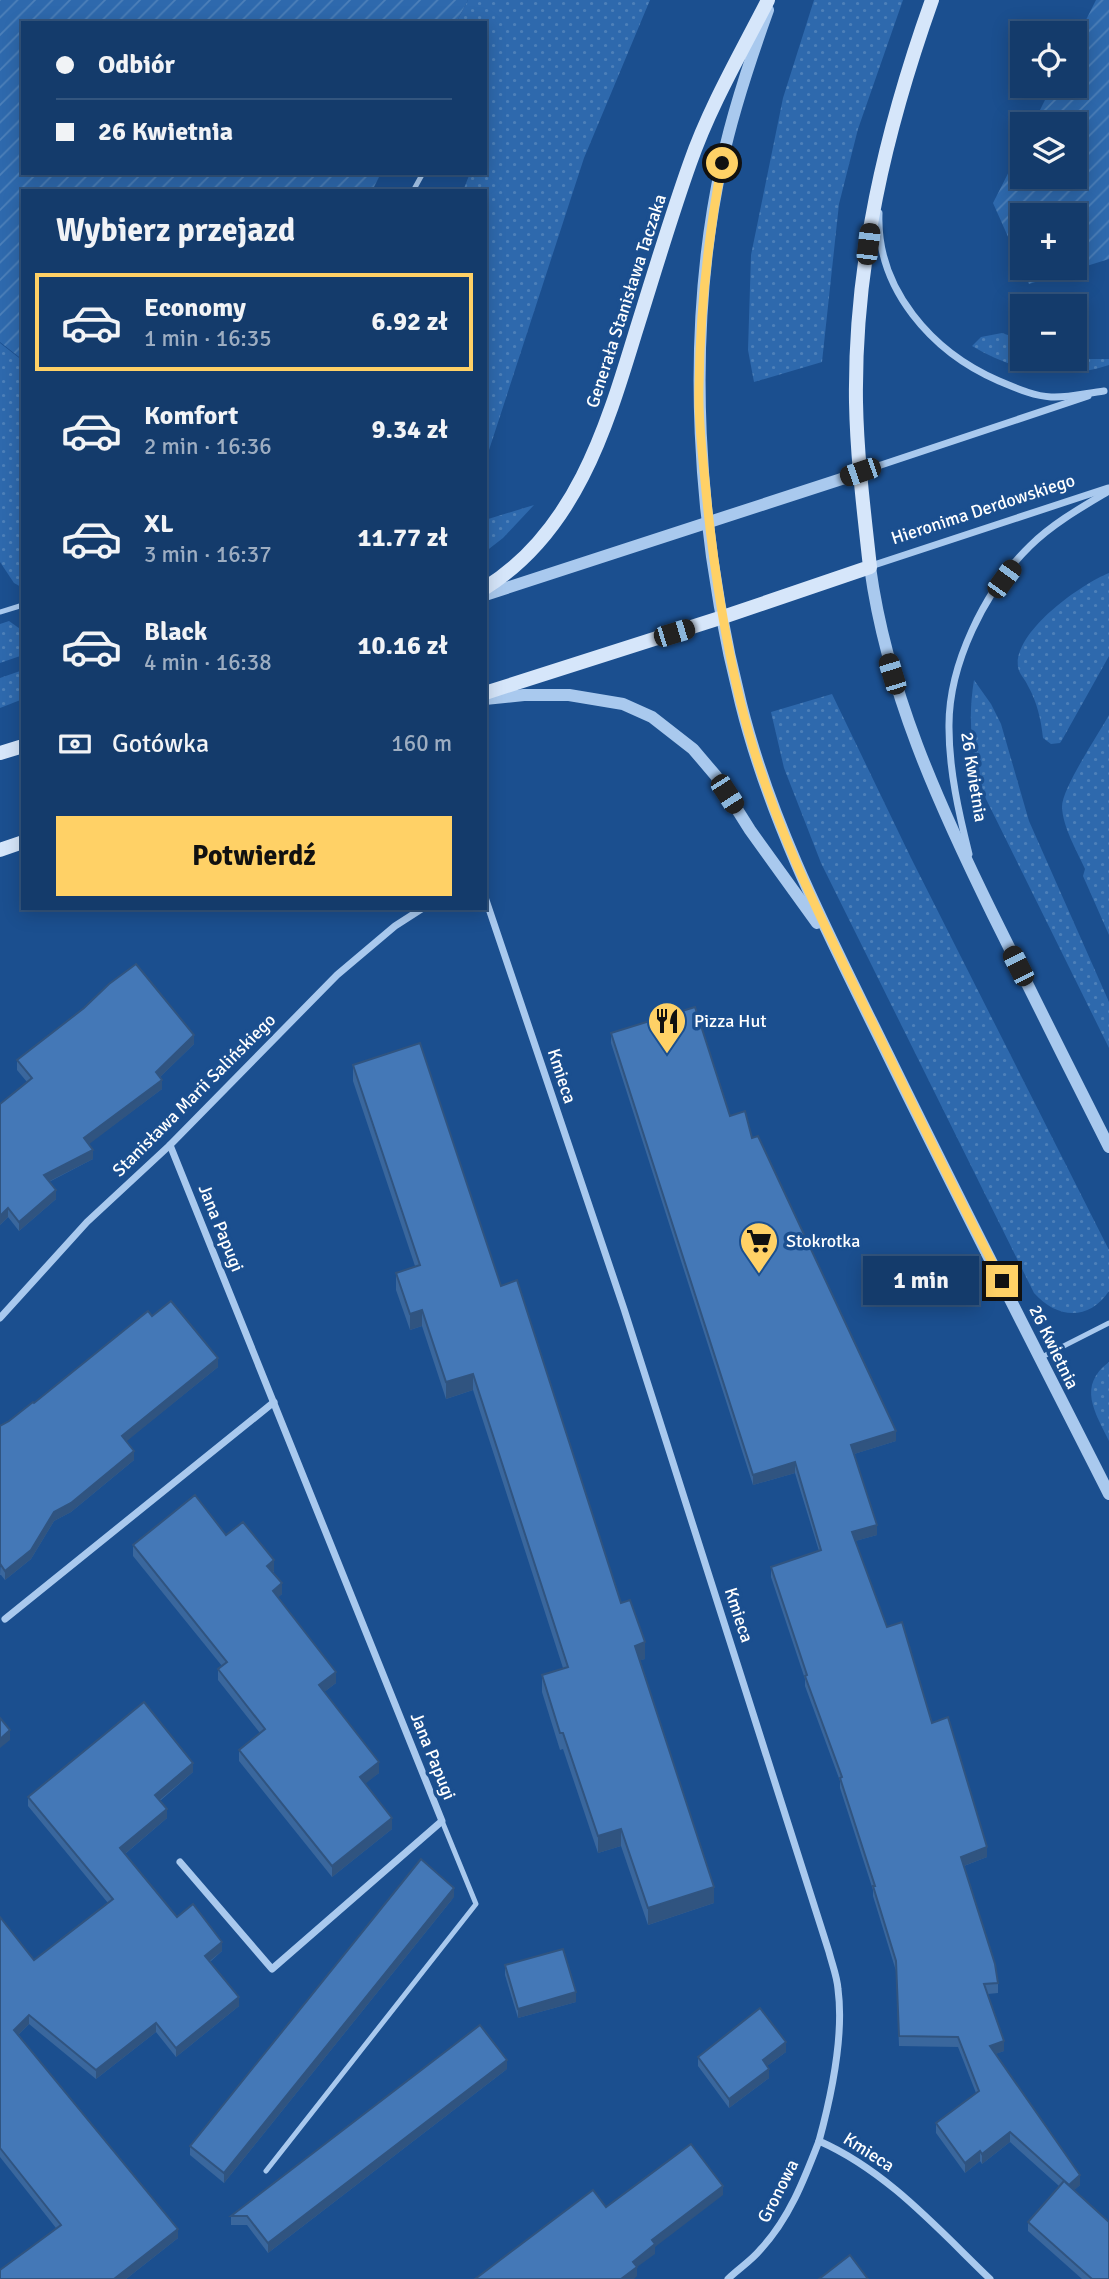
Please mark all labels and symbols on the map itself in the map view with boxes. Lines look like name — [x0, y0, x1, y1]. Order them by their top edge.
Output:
route start — [706, 147, 738, 179]
street label: Generała Stanisława Taczaka — [581, 191, 671, 411]
car — [856, 222, 881, 266]
car — [837, 455, 884, 489]
street label: Hieronima Derdowskiego — [888, 469, 1078, 549]
car — [984, 556, 1025, 602]
car — [651, 617, 698, 649]
car — [876, 651, 909, 697]
street label: 26 Kwietnia — [956, 730, 992, 824]
car — [707, 771, 748, 817]
car — [1000, 943, 1037, 989]
restaurant icon: Pizza Hut — [646, 1000, 688, 1055]
street label: Stanisława Marii Salińskiego — [108, 1009, 280, 1181]
place label: Pizza Hut — [694, 1010, 767, 1032]
street label: Kmieca — [543, 1046, 581, 1106]
street label: Jana Papugi — [194, 1181, 248, 1275]
supermarket icon: Stokrotka — [738, 1220, 780, 1275]
place label: Stokrotka — [786, 1230, 860, 1252]
callout: 1 min — [862, 1256, 978, 1306]
route end — [986, 1265, 1018, 1297]
street label: 26 Kwietnia — [1024, 1301, 1084, 1393]
street label: Kmieca — [720, 1585, 758, 1645]
street label: Jana Papugi — [406, 1709, 460, 1803]
street label: Kmieca — [839, 2127, 899, 2177]
street label: Gronowa — [753, 2156, 803, 2226]

